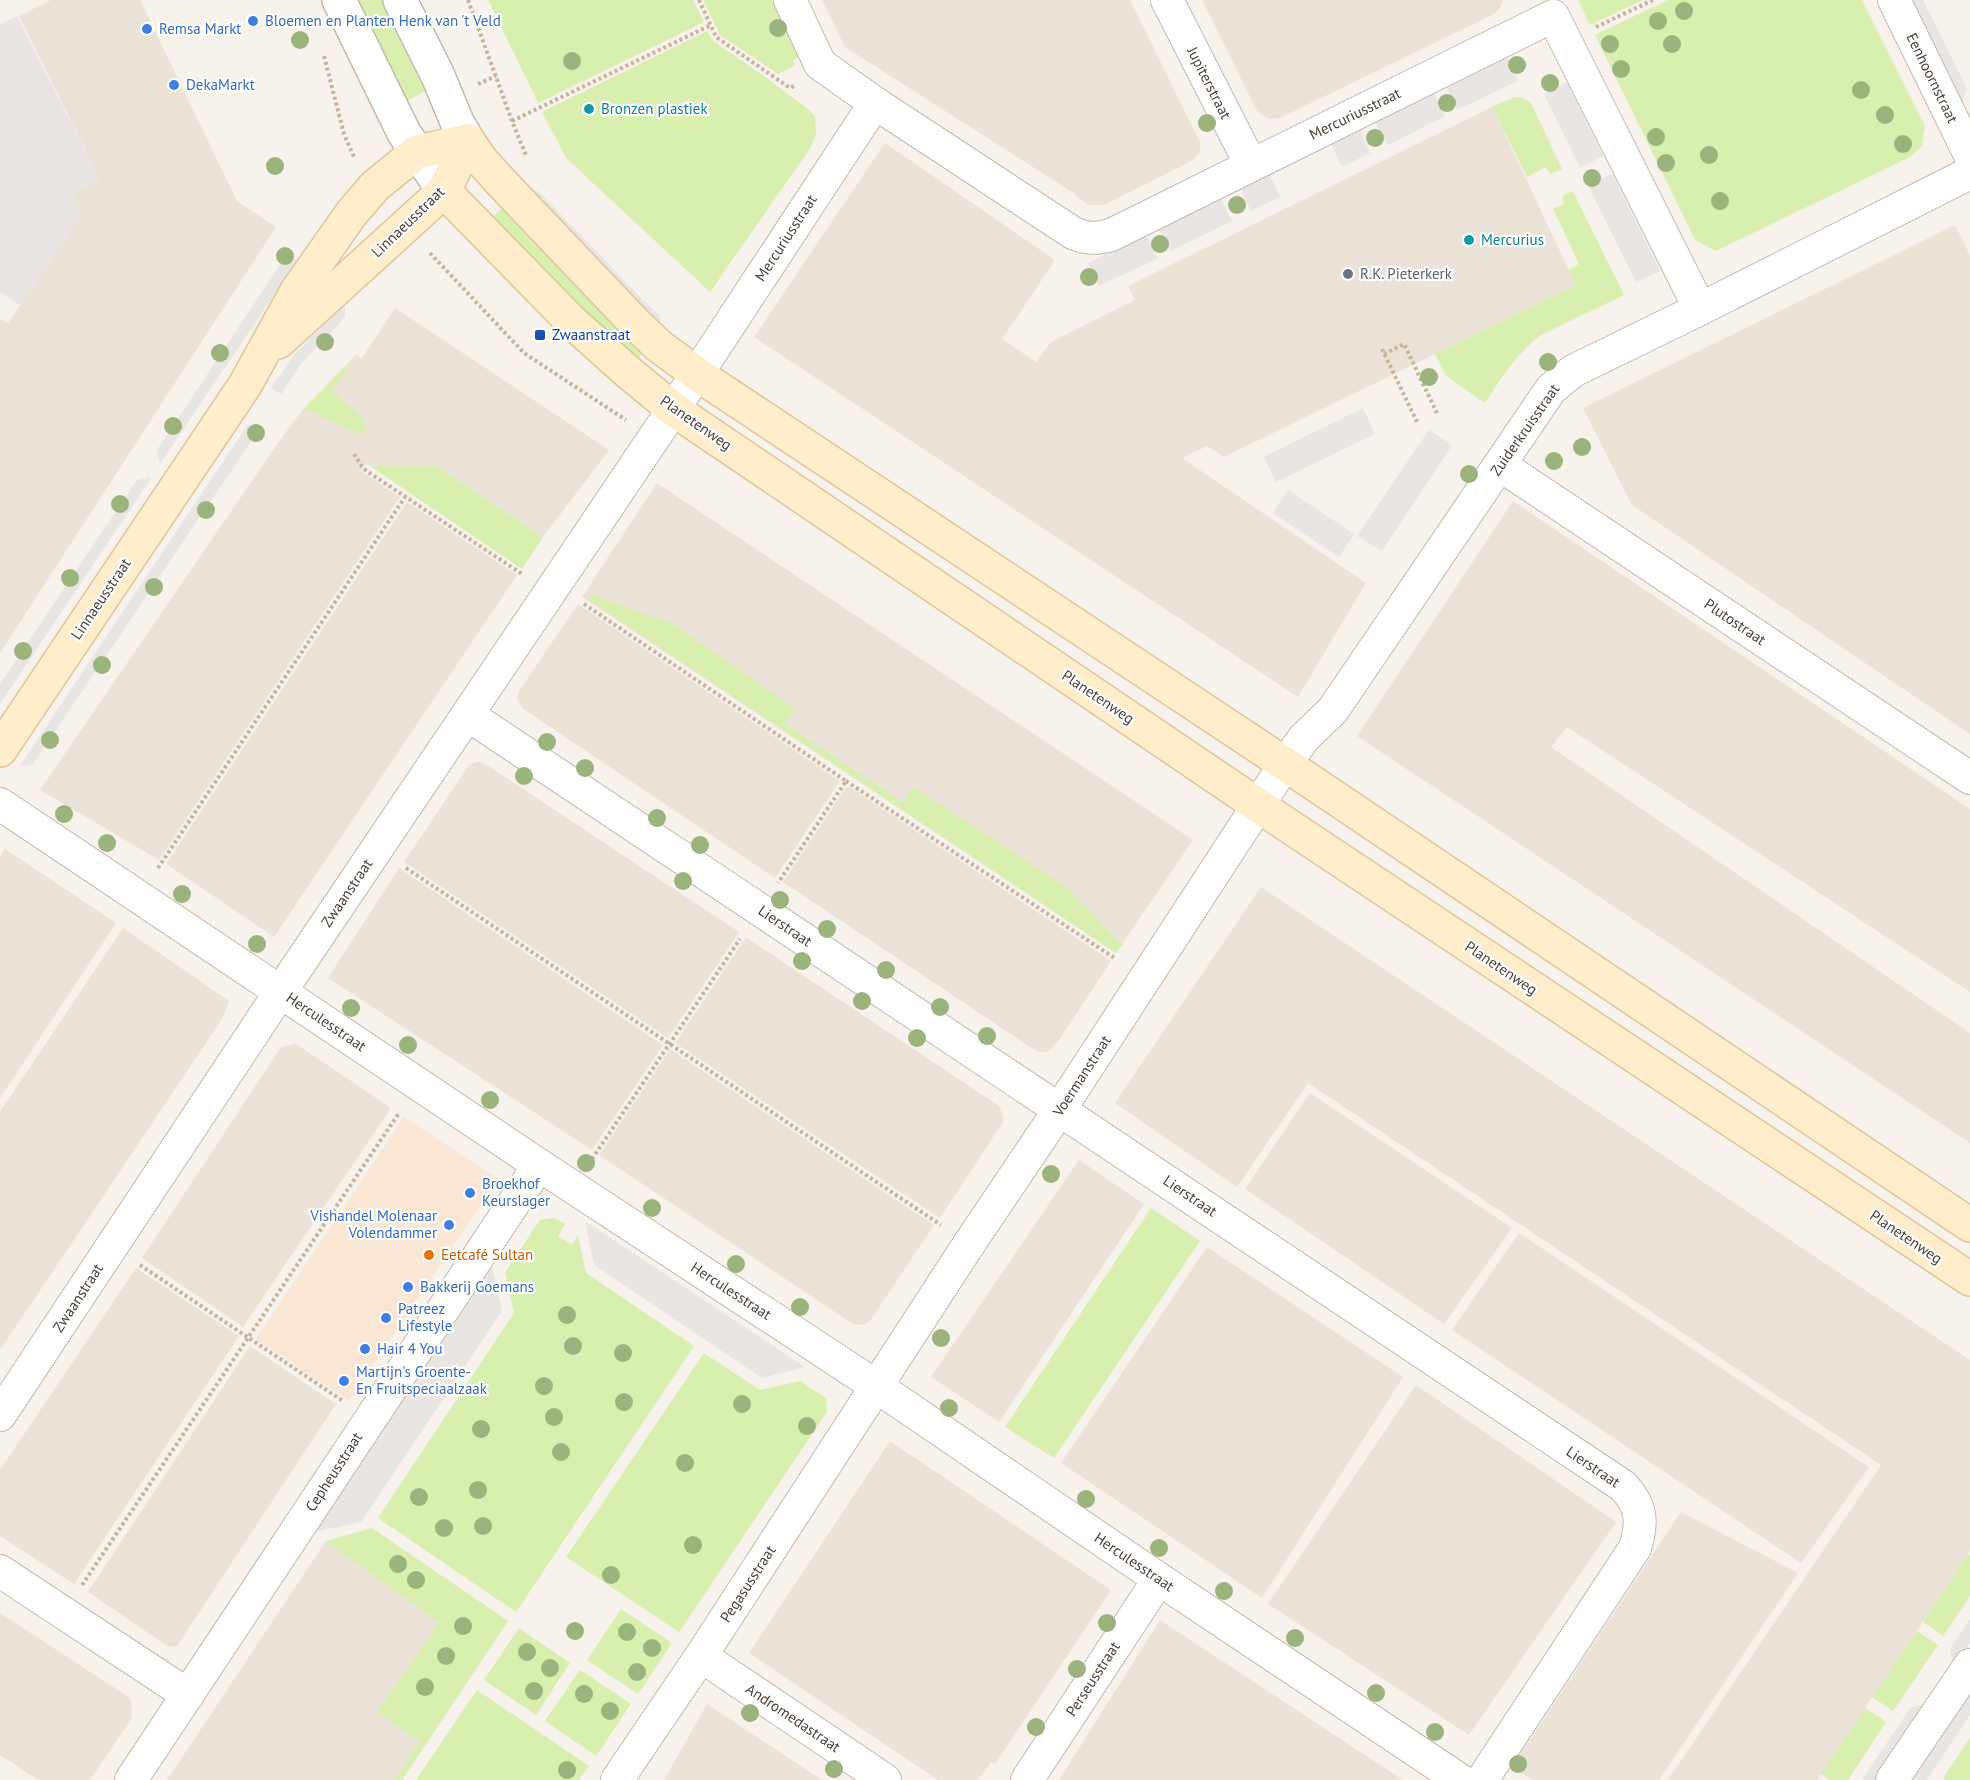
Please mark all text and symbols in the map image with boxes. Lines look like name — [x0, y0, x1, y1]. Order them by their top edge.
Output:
place label: Bloemen en Planten Henk van 't Veld — [265, 11, 501, 30]
marker: Bloemen en Planten Henk van 't Veld — [246, 14, 260, 28]
place label: Remsa Markt — [159, 19, 241, 38]
marker: Remsa Markt — [140, 22, 154, 36]
street label: Eenhoornstraat — [1902, 30, 1962, 126]
street label: Jupiterstraat — [1183, 43, 1236, 122]
place label: DekaMarkt — [186, 75, 255, 94]
marker: DekaMarkt — [167, 78, 181, 92]
street label: Mercuriusstraat — [1306, 83, 1404, 144]
place label: Bronzen plastiek — [601, 99, 708, 118]
marker: Bronzen plastiek — [582, 102, 596, 116]
street label: Linnaeusstraat — [367, 182, 448, 261]
street label: Mercuriusstraat — [751, 191, 821, 285]
place label: Mercurius — [1481, 230, 1544, 249]
marker: Mercurius — [1462, 233, 1476, 247]
place label: R.K. Pieterkerk — [1360, 264, 1453, 283]
marker: R.K. Pieterkerk — [1341, 267, 1355, 281]
place label: Zwaanstraat — [552, 325, 630, 344]
marker: Zwaanstraat — [533, 328, 547, 342]
street label: Zuiderkruisstraat — [1486, 380, 1563, 479]
street label: Planetenweg — [657, 391, 736, 454]
street label: Linnaeusstraat — [66, 554, 135, 643]
street label: Plutostraat — [1701, 594, 1770, 649]
street label: Planetenweg — [1058, 665, 1138, 728]
street label: Zwaanstraat — [317, 855, 376, 930]
street label: Lierstraat — [755, 901, 816, 951]
street label: Planetenweg — [1461, 936, 1541, 999]
street label: Herculesstraat — [283, 988, 370, 1055]
street label: Voermanstraat — [1048, 1032, 1115, 1121]
street label: Lierstraat — [1160, 1171, 1221, 1221]
place label: Broekhof Keurslager — [482, 1174, 550, 1210]
marker: Broekhof Keurslager — [463, 1186, 477, 1200]
street label: Planetenweg — [1866, 1205, 1946, 1268]
place label: Vishandel Molenaar Volendammer — [309, 1206, 437, 1242]
marker: Vishandel Molenaar Volendammer — [442, 1218, 456, 1232]
place label: Eetcafé Sultan — [441, 1245, 533, 1264]
marker: Eetcafé Sultan — [422, 1248, 436, 1262]
street label: Herculesstraat — [687, 1257, 775, 1324]
street label: Zwaanstraat — [48, 1260, 107, 1336]
place label: Bakkerij Goemans — [420, 1277, 534, 1296]
marker: Bakkerij Goemans — [401, 1280, 415, 1294]
place label: Patreez Lifestyle — [398, 1299, 452, 1335]
marker: Patreez Lifestyle — [379, 1311, 393, 1325]
place label: Hair 4 You — [377, 1339, 443, 1358]
marker: Hair 4 You — [358, 1342, 372, 1356]
place label: Martijn's Groente- En Fruitspeciaalzaak — [356, 1362, 488, 1398]
marker: Martijn's Groente- En Fruitspeciaalzaak — [337, 1374, 351, 1388]
street label: Cepheusstraat — [301, 1429, 366, 1515]
street label: Lierstraat — [1563, 1442, 1624, 1492]
street label: Herculesstraat — [1091, 1528, 1178, 1595]
street label: Pegasusstraat — [716, 1542, 780, 1626]
street label: Perseusstraat — [1061, 1638, 1124, 1720]
street label: Andromedastraat — [742, 1679, 844, 1756]

